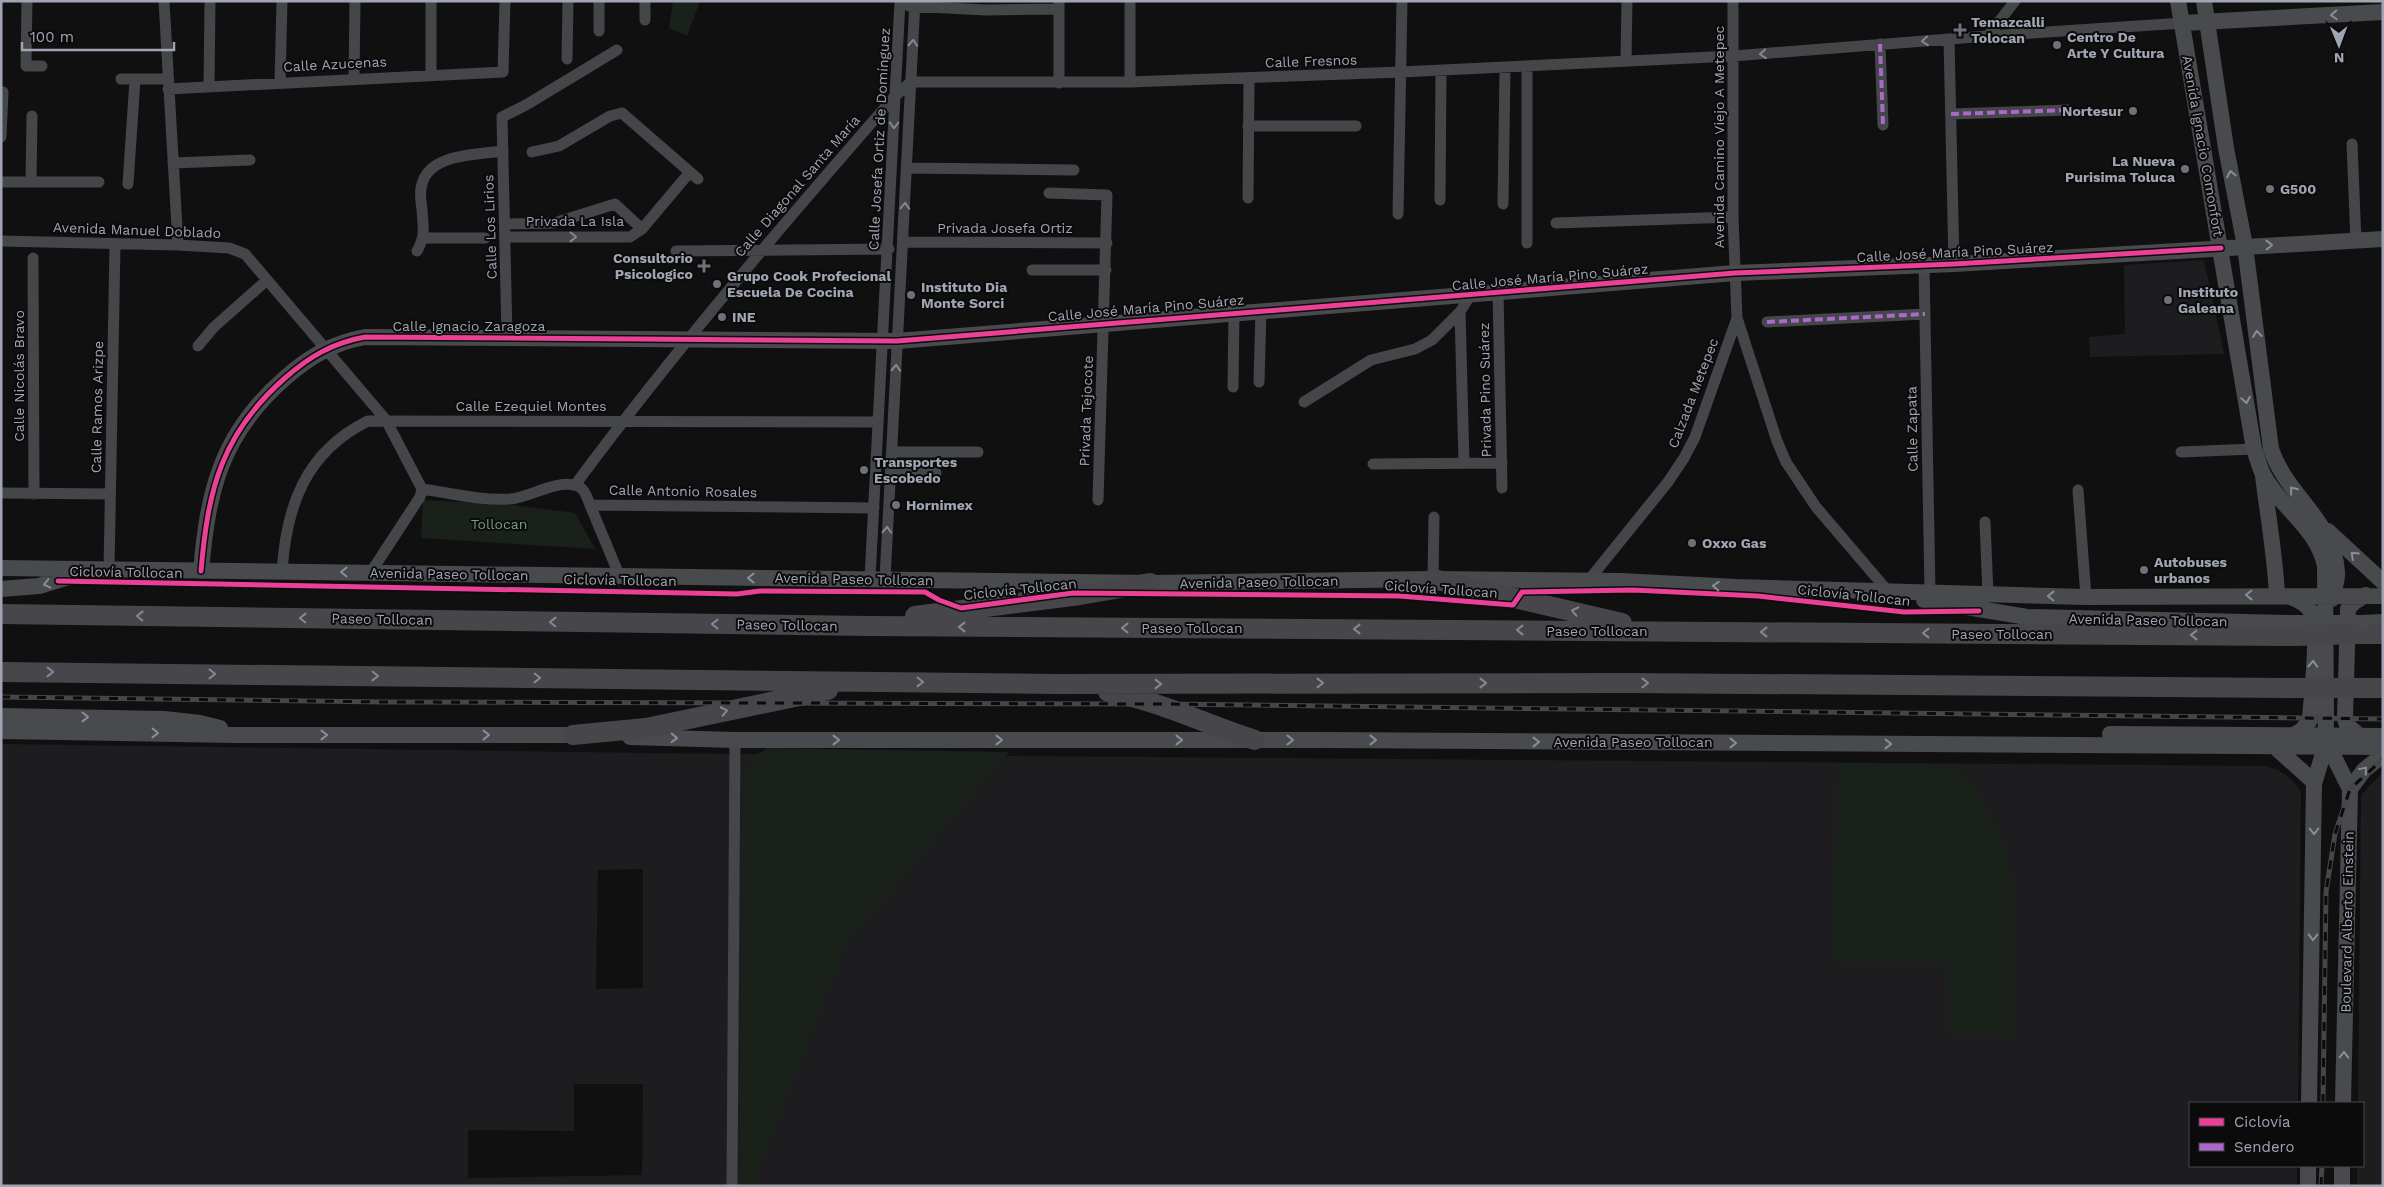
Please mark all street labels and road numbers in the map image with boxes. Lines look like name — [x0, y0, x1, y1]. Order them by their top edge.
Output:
street label: Avenida Camino Viejo A Metepec — [1711, 26, 1727, 248]
street label: Calle Josefa Ortiz de Domínguez — [865, 27, 893, 251]
street label: Calle Fresnos — [1265, 51, 1357, 71]
street label: Calle Azucenas — [283, 53, 387, 75]
street label: Avenida Ignacio Comonfort — [2179, 54, 2227, 238]
street label: Calle Diagonal Santa María — [731, 112, 863, 260]
street label: Calle Los Lirios — [480, 174, 500, 280]
street label: Privada La Isla — [526, 213, 624, 229]
street label: Avenida Manuel Doblado — [53, 219, 221, 241]
street label: Privada Josefa Ortiz — [937, 220, 1073, 236]
street label: Calle José María Pino Suárez — [1856, 239, 2054, 265]
street label: Calle José María Pino Suárez — [1451, 260, 1649, 294]
street label: Calle José María Pino Suárez — [1047, 291, 1245, 325]
street label: Calle Nicolás Bravo — [11, 310, 27, 442]
street label: Calle Ignacio Zaragoza — [392, 318, 546, 334]
street label: Privada Pino Suárez — [1476, 322, 1494, 458]
street label: Calzada Metepec — [1665, 336, 1721, 450]
street label: Calle Ramos Arizpe — [88, 341, 106, 473]
street label: Privada Tejocote — [1076, 355, 1096, 467]
street label: Calle Zapata — [1903, 386, 1921, 472]
street label: Calle Ezequiel Montes — [455, 398, 607, 414]
street label: Calle Antonio Rosales — [609, 482, 757, 500]
street label: Ciclovía Tollocan — [69, 563, 183, 581]
street label: Avenida Paseo Tollocan — [369, 565, 529, 583]
street label: Avenida Paseo Tollocan — [774, 570, 934, 588]
street label: Ciclovía Tollocan — [563, 571, 677, 589]
street label: Avenida Paseo Tollocan — [1179, 573, 1339, 591]
street label: Ciclovía Tollocan — [963, 575, 1077, 603]
street label: Ciclovía Tollocan — [1384, 577, 1498, 601]
street label: Ciclovía Tollocan — [1797, 581, 1911, 609]
street label: Paseo Tollocan — [331, 610, 433, 628]
street label: Avenida Paseo Tollocan — [2068, 611, 2228, 629]
street label: Paseo Tollocan — [736, 616, 838, 634]
street label: Paseo Tollocan — [1141, 620, 1243, 636]
street label: Paseo Tollocan — [1546, 623, 1648, 639]
street label: Paseo Tollocan — [1951, 626, 2053, 642]
street label: Avenida Paseo Tollocan — [1553, 734, 1713, 750]
street label: Boulevard Alberto Einstein — [2337, 831, 2357, 1013]

